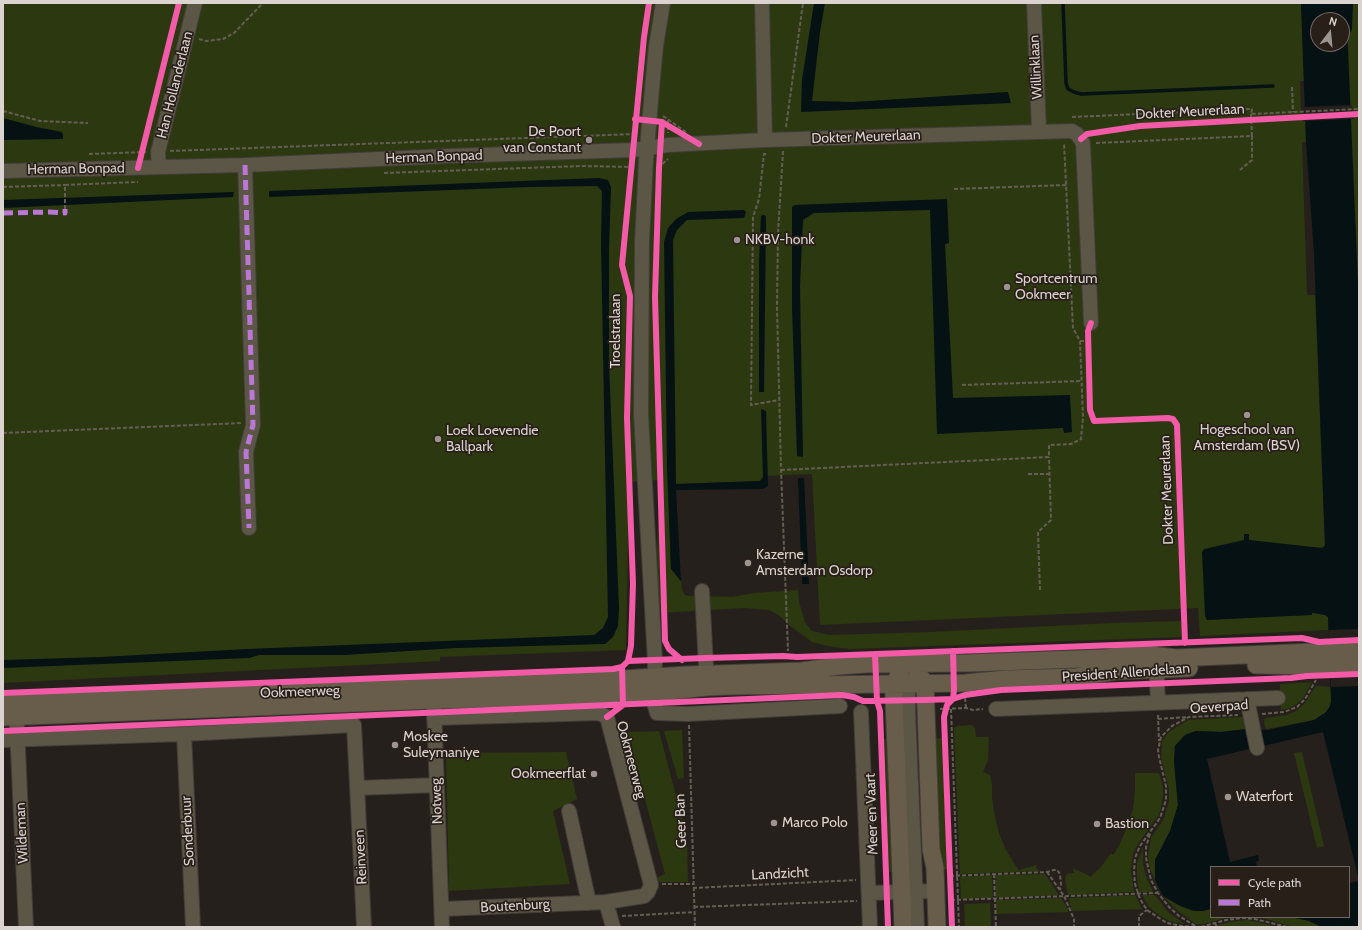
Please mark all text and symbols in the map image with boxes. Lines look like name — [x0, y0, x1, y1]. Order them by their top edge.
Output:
north arrow — [1310, 12, 1350, 52]
text: N — [1327, 14, 1339, 29]
street label: Han Hollanderlaan — [154, 30, 196, 140]
street label: Willinklaan — [1026, 34, 1046, 100]
street label: Dokter Meurerlaan — [1135, 101, 1245, 123]
place label: De Poort van Constant — [503, 124, 581, 156]
street label: Dokter Meurerlaan — [811, 127, 921, 147]
marker: De Poort van Constant — [584, 135, 594, 145]
street label: Herman Bonpad — [385, 147, 483, 167]
street label: Herman Bonpad — [27, 160, 125, 178]
place label: NKBV-honk — [745, 232, 815, 248]
marker: NKBV-honk — [732, 235, 742, 245]
place label: Sportcentrum Ookmeer — [1015, 271, 1098, 304]
marker: Sportcentrum Ookmeer — [1002, 282, 1012, 292]
street label: Troelstralaan — [608, 294, 624, 368]
marker: Hogeschool van Amsterdam (BSV) — [1242, 410, 1252, 420]
place label: Hogeschool van Amsterdam (BSV) — [1194, 422, 1300, 454]
place label: Loek Loevendie Ballpark — [446, 423, 539, 456]
marker: Loek Loevendie Ballpark — [433, 434, 443, 444]
street label: Dokter Meurerlaan — [1157, 435, 1177, 545]
place label: Kazerne Amsterdam Osdorp — [756, 547, 873, 580]
marker: Kazerne Amsterdam Osdorp — [743, 558, 753, 568]
street label: President Allendelaan — [1061, 660, 1191, 686]
street label: Ookmeerweg — [260, 682, 340, 702]
street label: Oeverpad — [1189, 697, 1249, 717]
street label: Ookmeerweg — [613, 719, 649, 801]
place label: Moskee Suleymaniye — [403, 729, 480, 762]
marker: Moskee Suleymaniye — [390, 740, 400, 750]
place label: Ookmeerflat — [511, 766, 586, 782]
marker: Ookmeerflat — [589, 769, 599, 779]
street label: Meer en Vaart — [862, 773, 882, 855]
street label: Notweg — [428, 778, 446, 824]
place label: Waterfort — [1236, 789, 1293, 805]
marker: Waterfort — [1223, 792, 1233, 802]
street label: Geer Ban — [672, 794, 690, 848]
street label: Sonderbuur — [178, 796, 198, 866]
street label: Wildeman — [12, 802, 32, 864]
place label: Marco Polo — [782, 815, 848, 831]
place label: Bastion — [1105, 816, 1149, 832]
marker: Marco Polo — [769, 818, 779, 828]
marker: Bastion — [1092, 819, 1102, 829]
street label: Reinveen — [351, 829, 371, 885]
street label: Landzicht — [751, 864, 809, 884]
legend — [1210, 866, 1350, 918]
text: Cycle path — [1248, 875, 1301, 890]
text: Path — [1248, 895, 1271, 910]
street label: Boutenburg — [480, 896, 550, 916]

